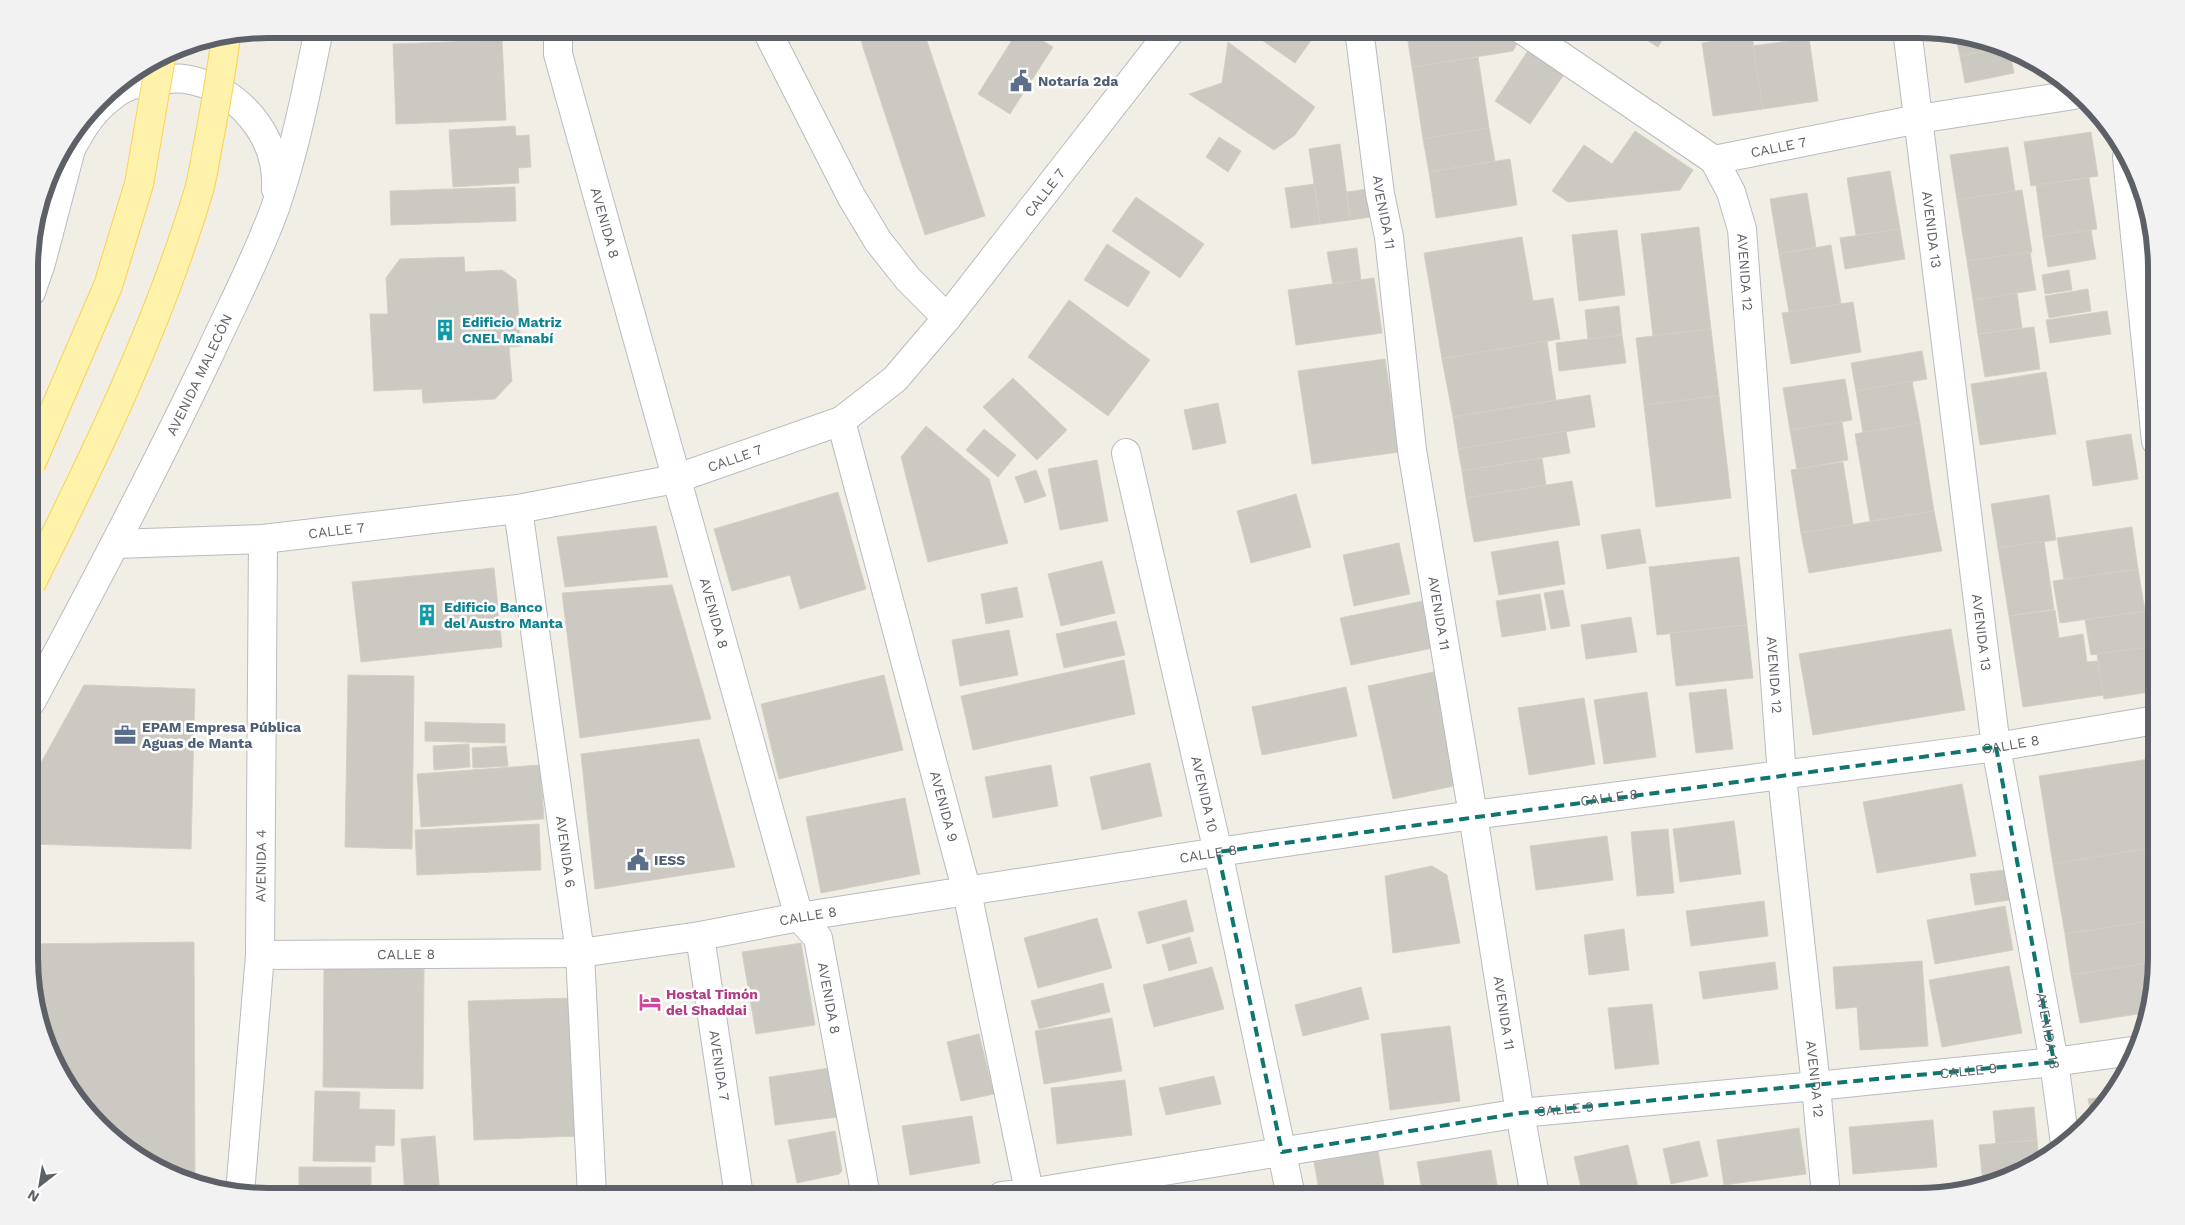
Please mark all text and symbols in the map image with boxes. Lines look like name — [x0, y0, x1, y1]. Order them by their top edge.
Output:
public building icon: Notaría 2da — [1008, 68, 1034, 94]
place label: Notaría 2da — [1038, 73, 1119, 89]
street label: CALLE 7 — [1749, 134, 1808, 160]
street label: CALLE 7 — [1021, 165, 1068, 220]
street label: AVENIDA 11 — [1370, 174, 1398, 250]
street label: AVENIDA 8 — [588, 186, 623, 260]
street label: AVENIDA 13 — [1919, 190, 1945, 269]
street label: AVENIDA 12 — [1734, 233, 1756, 311]
street label: AVENIDA MALECÓN — [163, 311, 235, 438]
place label: Edificio Matriz CNEL Manabí — [462, 314, 562, 346]
building icon: Edificio Matriz CNEL Manabí — [432, 317, 458, 343]
street label: CALLE 7 — [705, 441, 764, 475]
street label: CALLE 7 — [307, 519, 366, 542]
street label: AVENIDA 11 — [1425, 575, 1453, 651]
street label: AVENIDA 8 — [697, 576, 732, 650]
street label: AVENIDA 13 — [1969, 593, 1994, 672]
place label: Edificio Banco del Austro Manta — [444, 599, 564, 631]
building icon: Edificio Banco del Austro Manta — [414, 602, 440, 628]
street label: AVENIDA 12 — [1764, 636, 1785, 714]
place label: EPAM Empresa Pública Aguas de Manta — [142, 719, 302, 751]
office icon: EPAM Empresa Pública Aguas de Manta — [112, 722, 138, 748]
street label: CALLE 8 — [1981, 732, 2041, 757]
street label: AVENIDA 10 — [1188, 754, 1221, 834]
street label: AVENIDA 9 — [927, 769, 961, 844]
street label: CALLE 8 — [1579, 786, 1639, 809]
street label: AVENIDA 6 — [553, 815, 579, 889]
street label: AVENIDA 4 — [252, 829, 269, 902]
street label: CALLE 8 — [1178, 841, 1238, 866]
public building icon: IESS — [625, 847, 651, 873]
place label: IESS — [654, 852, 685, 868]
street label: CALLE 8 — [778, 903, 838, 929]
street label: CALLE 8 — [377, 946, 435, 962]
street label: AVENIDA 8 — [815, 961, 844, 1035]
street label: AVENIDA 11 — [1490, 975, 1518, 1051]
place label: Hostal Timón del Shaddai — [666, 986, 758, 1018]
hotel icon: Hostal Timón del Shaddai — [637, 989, 663, 1015]
street label: AVENIDA 13 — [2033, 991, 2063, 1070]
street label: AVENIDA 7 — [706, 1029, 733, 1102]
street label: AVENIDA 12 — [1803, 1040, 1827, 1118]
street label: CALLE 9 — [1939, 1060, 1998, 1082]
street label: CALLE 9 — [1536, 1098, 1595, 1119]
north arrow — [15, 1160, 65, 1210]
text: N — [25, 1187, 42, 1206]

